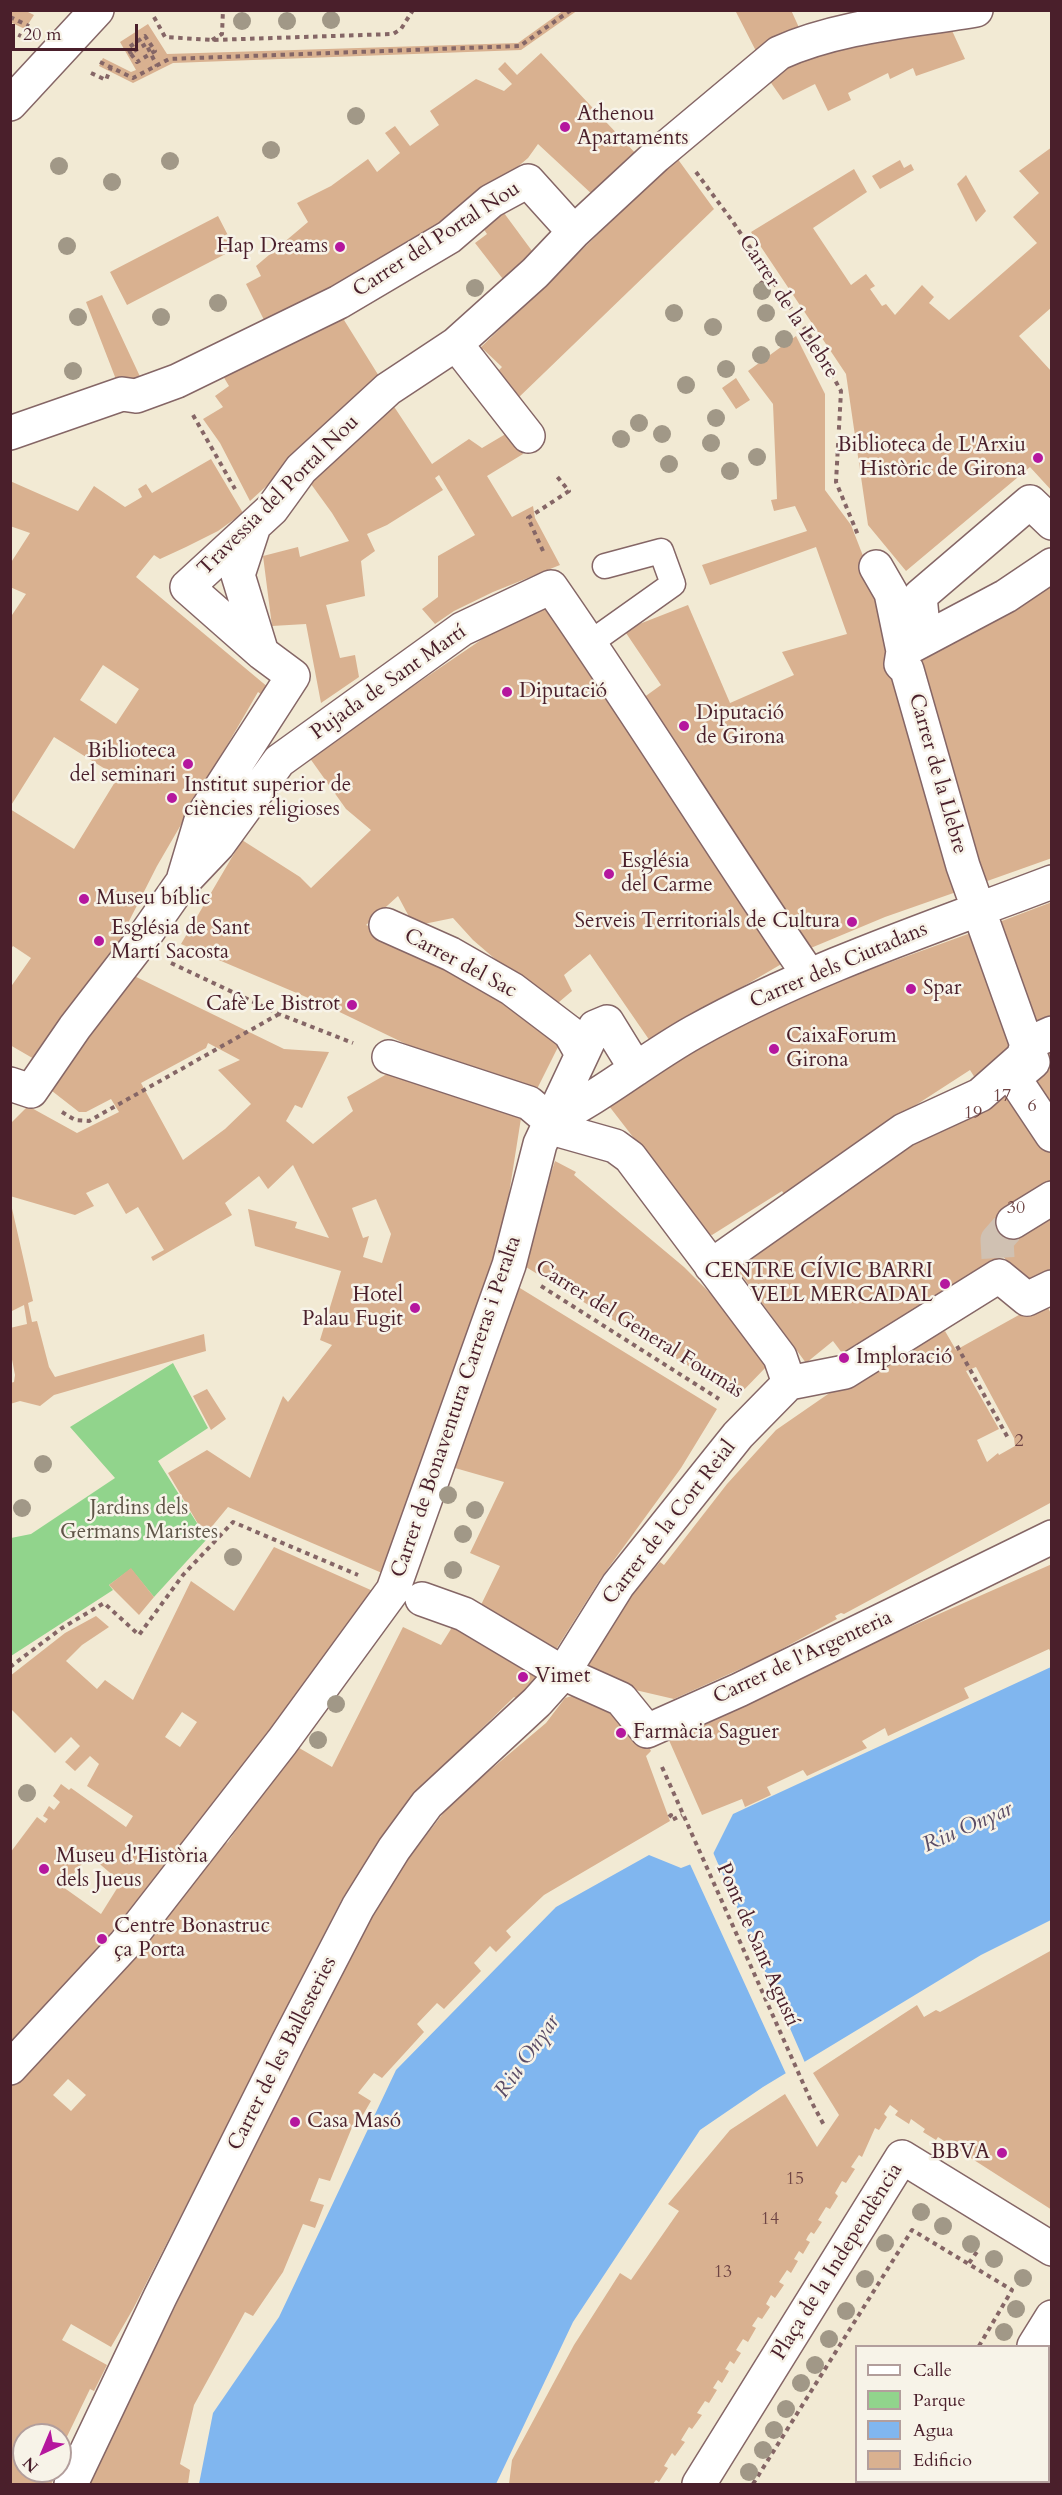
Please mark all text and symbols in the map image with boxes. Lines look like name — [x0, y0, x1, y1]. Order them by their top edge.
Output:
scale bar — [15, 12, 141, 50]
text: 20 m — [23, 22, 62, 47]
place label: Athenou Apartaments — [577, 102, 688, 152]
marker: Athenou Apartaments — [558, 120, 572, 134]
street label: Carrer del Portal Nou — [349, 177, 525, 303]
street label: Carrer de la Llebre — [732, 231, 844, 383]
place label: Hap Dreams — [216, 234, 328, 260]
marker: Hap Dreams — [333, 240, 347, 254]
street label: Travessia del Portal Nou — [193, 410, 365, 582]
place label: Biblioteca de L'Arxiu Històric de Girona — [837, 433, 1026, 483]
marker: Biblioteca de L'Arxiu Històric de Girona — [1031, 451, 1045, 465]
street label: Pujada de Sant Martí — [306, 620, 472, 746]
place label: Diputació — [519, 679, 607, 705]
marker: Diputació — [500, 685, 514, 699]
street label: Carrer de la Llebre — [902, 691, 972, 857]
place label: Diputació de Girona — [696, 701, 785, 751]
marker: Diputació de Girona — [677, 719, 691, 733]
place label: Biblioteca del seminari — [70, 739, 176, 789]
marker: Biblioteca del seminari — [181, 757, 195, 771]
place label: Institut superior de ciències religioses — [184, 773, 351, 823]
marker: Institut superior de ciències religioses — [165, 791, 179, 805]
place label: Església del Carme — [621, 849, 713, 899]
marker: Església del Carme — [602, 867, 616, 881]
place label: Museu bíblic — [96, 886, 210, 912]
marker: Museu bíblic — [77, 892, 91, 906]
place label: Serveis Territorials de Cultura — [575, 909, 840, 935]
marker: Serveis Territorials de Cultura — [845, 915, 859, 929]
place label: Església de Sant Martí Sacosta — [111, 916, 250, 966]
street label: Carrer dels Ciutadans — [746, 917, 932, 1015]
street label: Carrer del Sac — [399, 924, 521, 1004]
marker: Església de Sant Martí Sacosta — [92, 934, 106, 948]
place label: Spar — [923, 976, 961, 1002]
marker: Spar — [904, 982, 918, 996]
place label: Cafè Le Bistrot — [206, 992, 340, 1018]
marker: Cafè Le Bistrot — [345, 998, 359, 1012]
place label: CaixaForum Girona — [786, 1024, 897, 1074]
marker: CaixaForum Girona — [767, 1042, 781, 1056]
house number: 17 — [993, 1086, 1011, 1108]
house number: 6 — [1027, 1096, 1037, 1118]
house number: 19 — [964, 1103, 982, 1125]
house number: 30 — [1007, 1198, 1025, 1220]
street label: Carrer de Bonaventura Carreras i Peralta — [387, 1233, 527, 1581]
street label: Carrer del General Fournàs — [530, 1255, 748, 1405]
place label: CENTRE CÍVIC BARRI VELL MERCADAL — [705, 1259, 933, 1309]
marker: CENTRE CÍVIC BARRI VELL MERCADAL — [938, 1277, 952, 1291]
place label: Hotel Palau Fugit — [302, 1283, 403, 1333]
marker: Hotel Palau Fugit — [408, 1301, 422, 1315]
place label: Imploració — [856, 1345, 952, 1371]
marker: Imploració — [837, 1351, 851, 1365]
house number: 2 — [1014, 1431, 1024, 1453]
street label: Carrer de la Cort Reial — [598, 1436, 742, 1610]
park label: Jardins dels Germans Maristes — [60, 1496, 218, 1546]
street label: Carrer de l'Argenteria — [710, 1606, 896, 1710]
place label: Vimet — [535, 1664, 590, 1690]
marker: Vimet — [516, 1670, 530, 1684]
place label: Farmàcia Saguer — [633, 1720, 779, 1746]
marker: Farmàcia Saguer — [614, 1726, 628, 1740]
water label: Riu Onyar — [919, 1797, 1017, 1859]
place label: Museu d'Història dels Jueus — [56, 1844, 208, 1894]
street label: Pont de Sant Agustí — [710, 1860, 804, 2030]
marker: Museu d'Història dels Jueus — [37, 1862, 51, 1876]
place label: Centre Bonastruc ça Porta — [114, 1914, 270, 1964]
marker: Centre Bonastruc ça Porta — [95, 1932, 109, 1946]
street label: Carrer de les Ballesteries — [223, 1953, 343, 2155]
water label: Riu Onyar — [490, 2010, 566, 2104]
place label: Casa Masó — [307, 2109, 401, 2135]
marker: Casa Masó — [288, 2115, 302, 2129]
place label: BBVA — [931, 2140, 990, 2166]
marker: BBVA — [995, 2146, 1009, 2160]
street label: Plaça de la Independència — [767, 2159, 909, 2365]
house number: 15 — [786, 2169, 804, 2191]
house number: 14 — [761, 2209, 779, 2231]
house number: 13 — [714, 2262, 732, 2284]
legend — [855, 2345, 1050, 2483]
text: Calle — [913, 2358, 952, 2383]
text: Parque — [913, 2388, 966, 2413]
text: Agua — [913, 2418, 954, 2443]
north arrow — [12, 2423, 72, 2483]
text: Edificio — [913, 2448, 972, 2473]
text: N — [18, 2452, 44, 2477]

